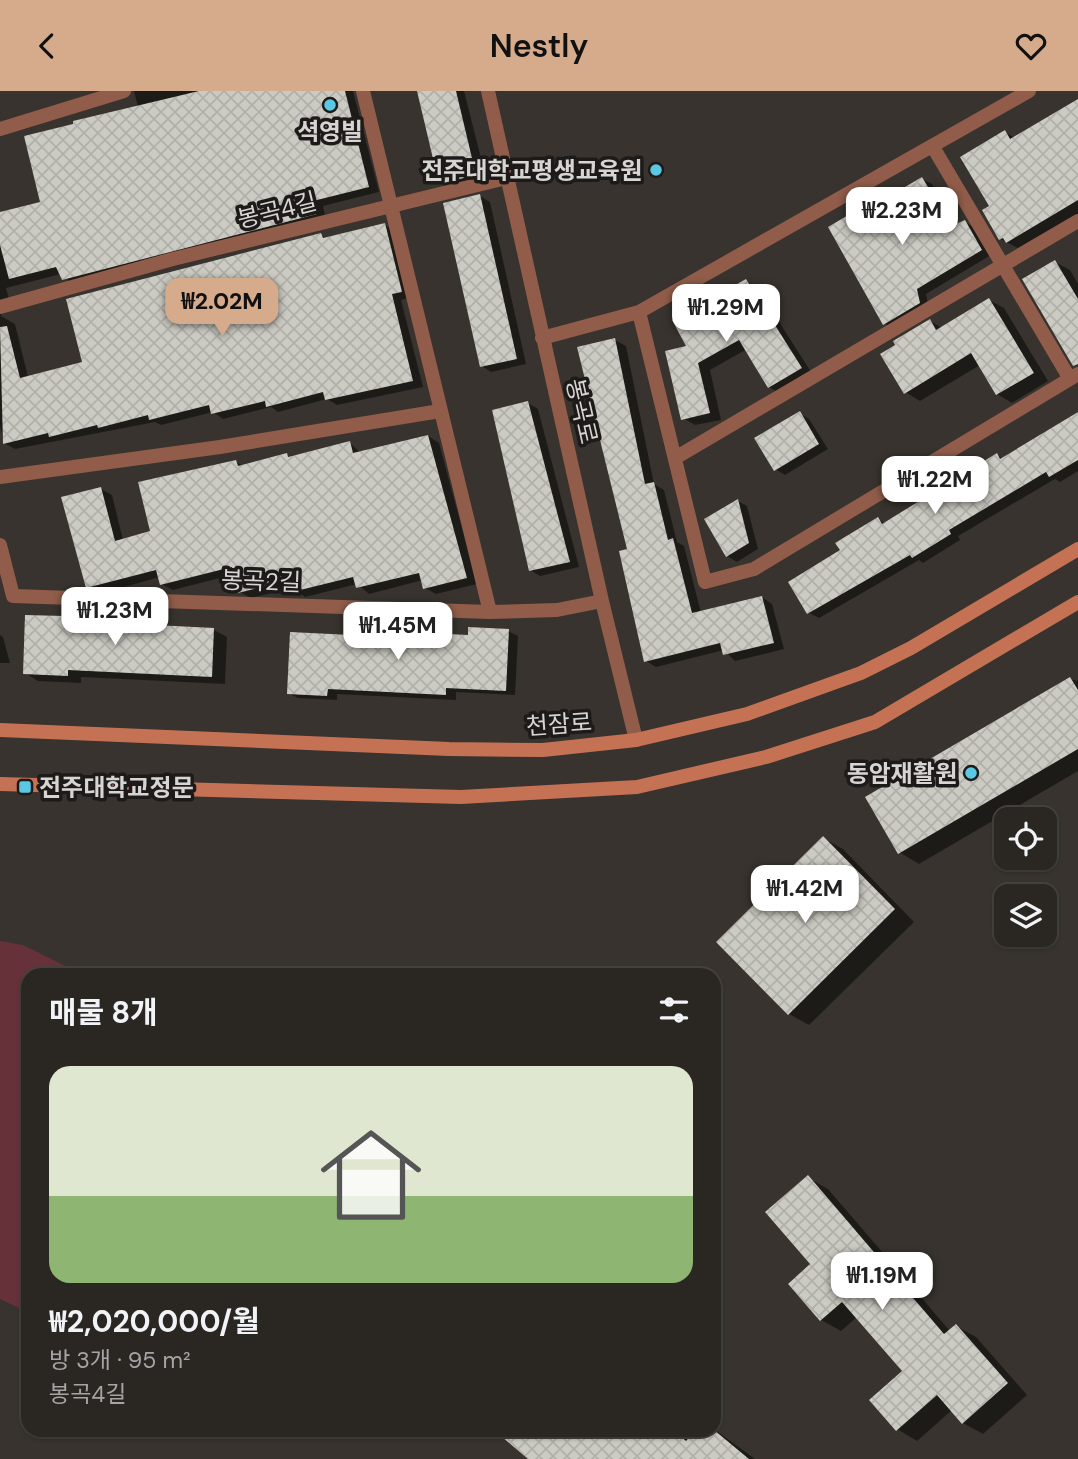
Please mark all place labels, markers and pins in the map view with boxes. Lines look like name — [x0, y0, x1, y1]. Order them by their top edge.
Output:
marker: 셕영빌 — [322, 97, 338, 113]
place label: 셕영빌 — [297, 116, 363, 147]
place label: 전주대학교평생교육원 — [421, 155, 642, 186]
marker: 전주대학교평생교육원 — [648, 162, 664, 178]
pin: ₩2.23M — [845, 187, 959, 247]
pin: ₩2.02M — [165, 279, 279, 338]
pin: ₩1.29M — [669, 285, 783, 344]
pin: ₩1.22M — [878, 457, 992, 516]
pin: ₩1.23M — [58, 587, 172, 647]
pin: ₩1.45M — [341, 603, 455, 662]
place label: 동암재활원 — [847, 758, 957, 789]
marker: 동암재활원 — [963, 765, 979, 781]
place label: 전주대학교정문 — [39, 772, 194, 803]
marker: 전주대학교정문 — [17, 779, 33, 795]
pin: ₩1.42M — [748, 865, 862, 925]
pin: ₩1.19M — [825, 1253, 939, 1312]

